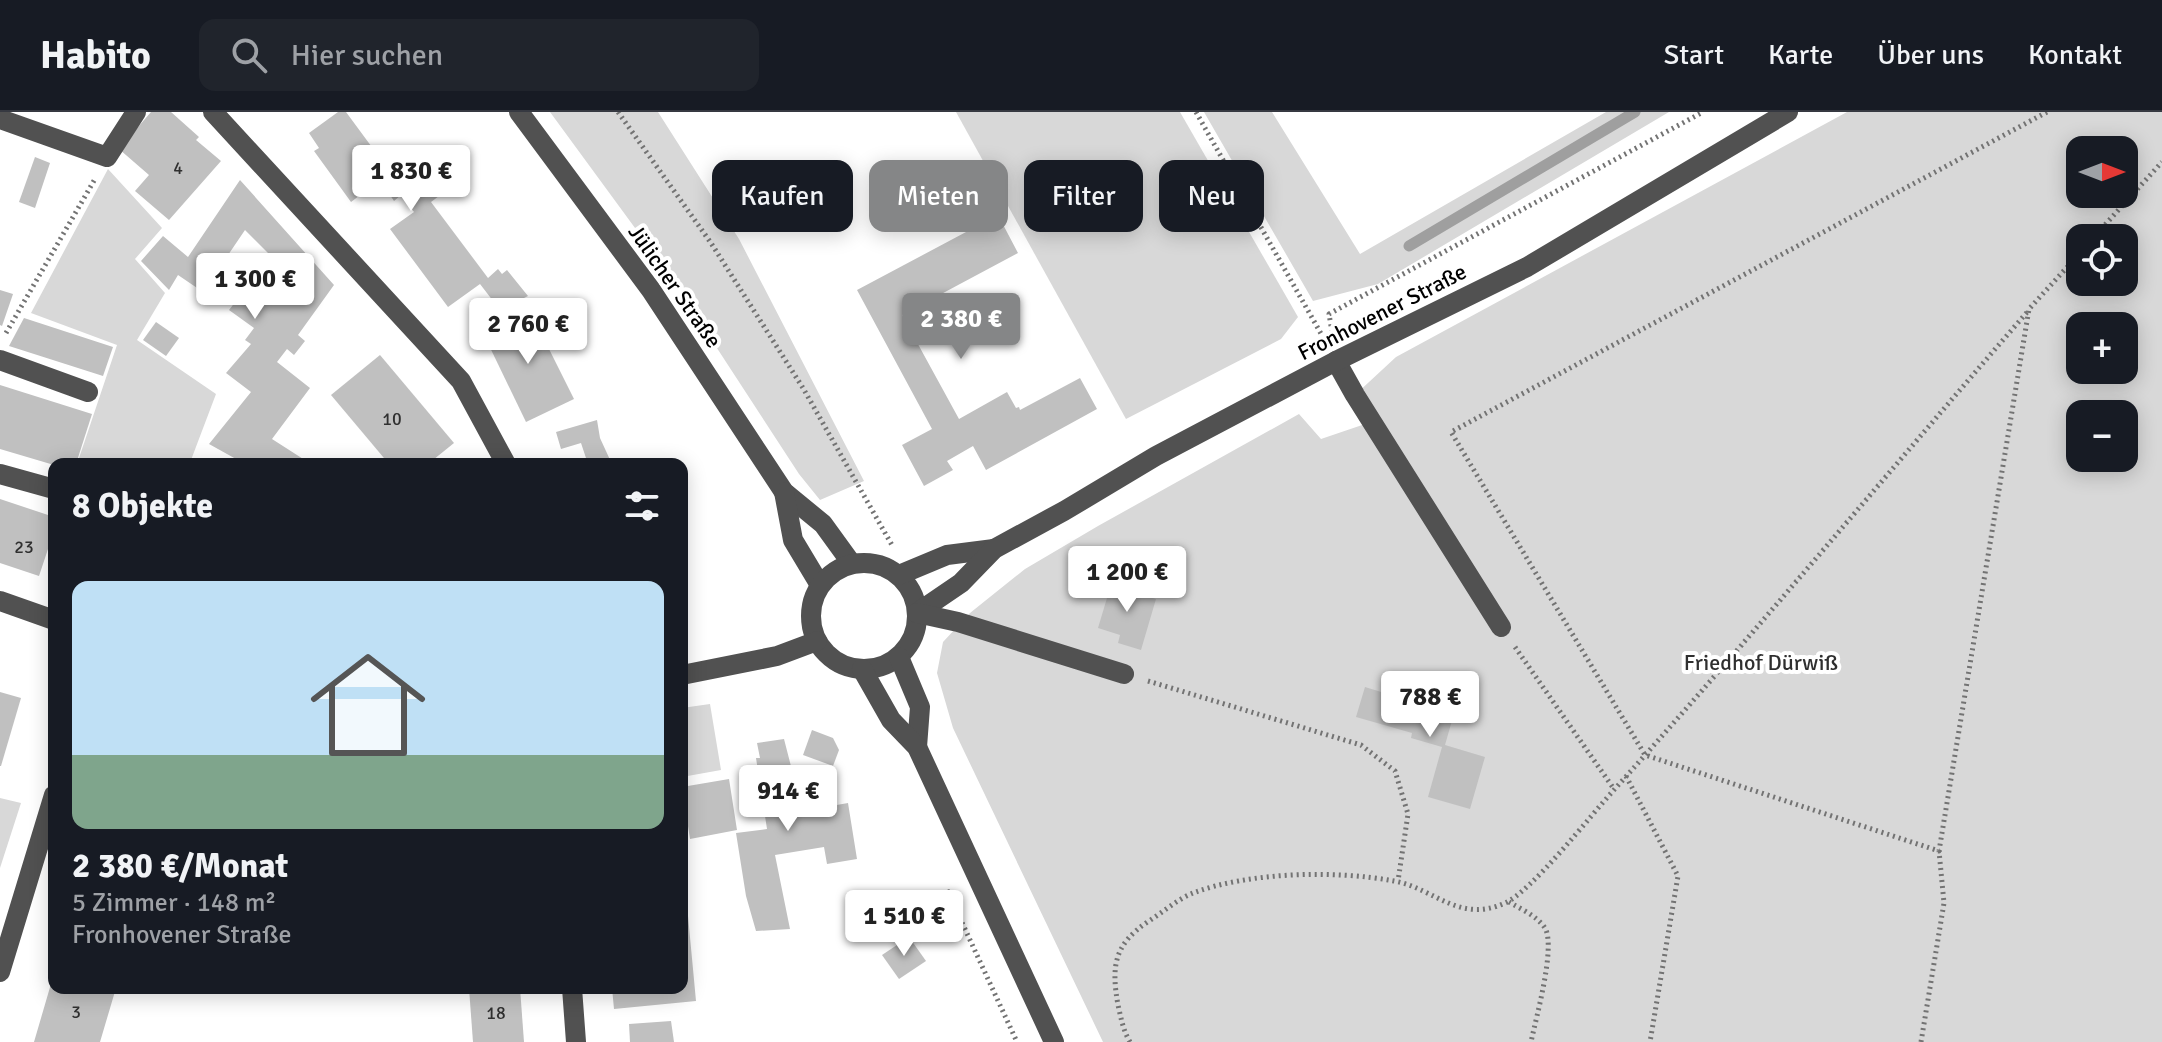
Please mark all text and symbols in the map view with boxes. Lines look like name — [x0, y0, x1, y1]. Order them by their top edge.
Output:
search box — [199, 19, 759, 91]
text: Habito — [40, 32, 151, 79]
icon: search — [227, 33, 271, 77]
text: Hier suchen — [291, 37, 443, 74]
text: Start — [1664, 38, 1724, 72]
text: Karte — [1768, 38, 1833, 72]
text: Über uns — [1877, 38, 1984, 72]
text: Kontakt — [2028, 38, 2122, 72]
north arrow — [2066, 136, 2138, 208]
map controls — [2066, 136, 2138, 472]
pin: 1 830 € — [337, 145, 485, 213]
text: 1 830 € — [370, 155, 452, 187]
house number: 4 — [173, 157, 183, 179]
chip: Kaufen — [712, 160, 853, 232]
chip: Mieten — [869, 160, 1008, 232]
chip: Filter — [1024, 160, 1143, 232]
chip: Neu — [1159, 160, 1264, 232]
street label: Jülicher Straße — [623, 219, 727, 353]
button: locate — [2066, 224, 2138, 296]
pin: 1 300 € — [181, 253, 329, 321]
street label: Fronhovener Straße — [1293, 258, 1471, 366]
text: 1 300 € — [214, 263, 296, 295]
pin: 2 380 € — [887, 293, 1035, 361]
pin: 2 760 € — [454, 298, 602, 366]
text: 2 380 € — [920, 303, 1002, 335]
text: 2 760 € — [487, 308, 569, 340]
button: + — [2066, 312, 2138, 384]
button: − — [2066, 400, 2138, 472]
house number: 10 — [382, 408, 402, 430]
icon: filters — [620, 484, 664, 528]
text: 8 Objekte — [72, 485, 213, 527]
house number: 23 — [14, 536, 34, 558]
pin: 1 200 € — [1053, 546, 1201, 614]
text: 1 200 € — [1086, 556, 1168, 588]
icon: home — [296, 633, 440, 777]
park label: Friedhof Dürwiß — [1684, 649, 1838, 676]
pin: 788 € — [1374, 671, 1486, 739]
text: 788 € — [1399, 681, 1461, 713]
pin: 914 € — [732, 765, 844, 833]
text: 914 € — [757, 775, 819, 807]
text: 2 380 €/Monat — [72, 845, 288, 887]
text: 5 Zimmer · 148 m² — [72, 887, 276, 919]
pin: 1 510 € — [830, 890, 978, 958]
text: 1 510 € — [863, 900, 945, 932]
text: Fronhovener Straße — [72, 919, 292, 951]
house number: 3 — [71, 1001, 81, 1023]
house number: 18 — [486, 1002, 506, 1024]

